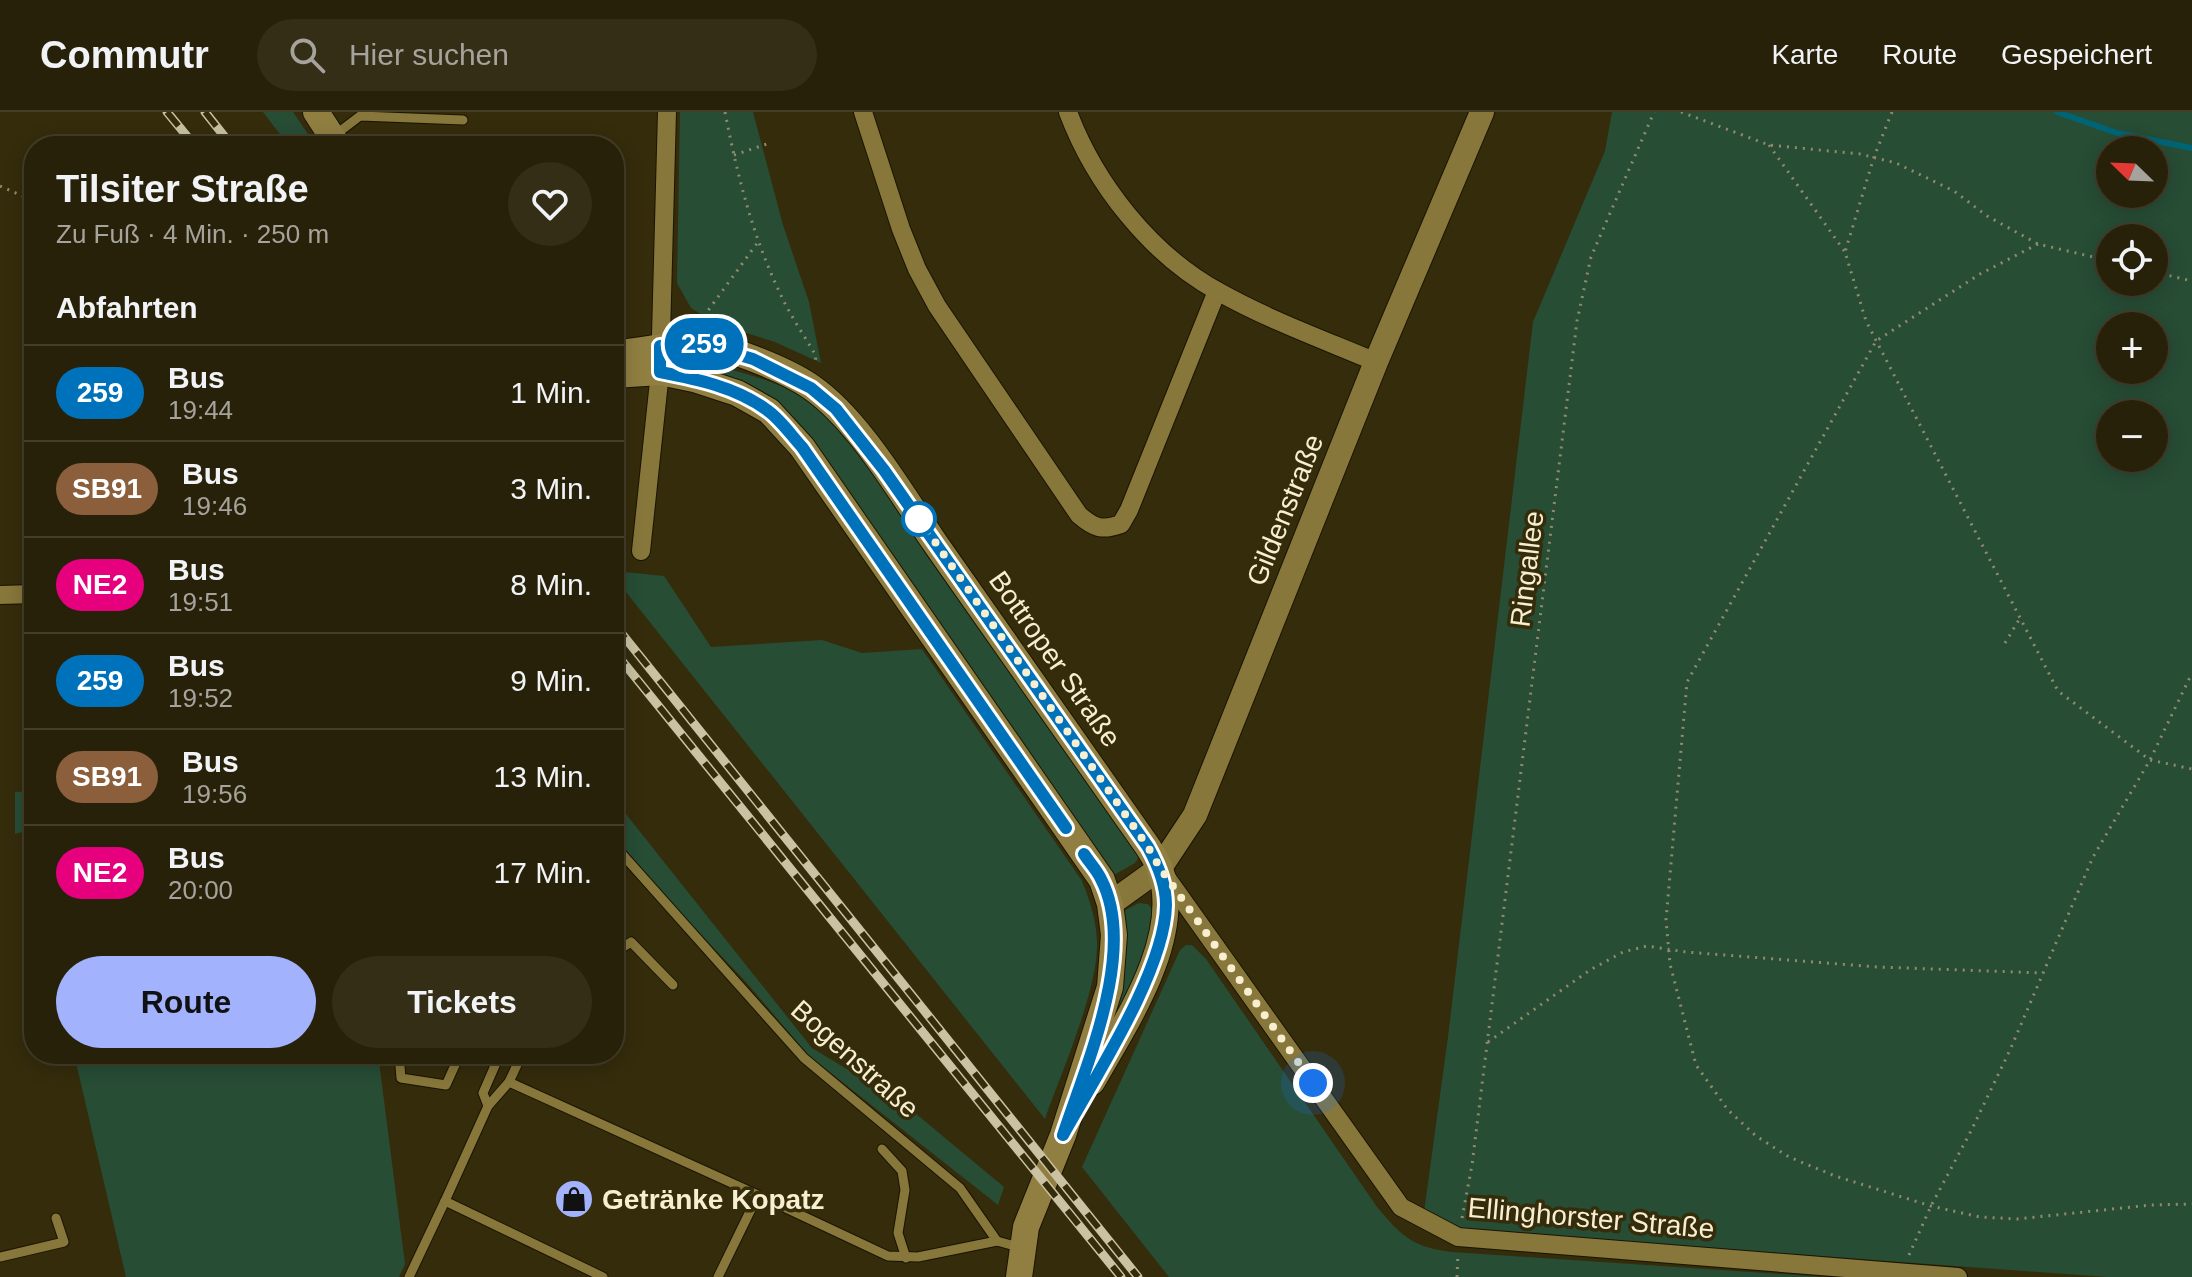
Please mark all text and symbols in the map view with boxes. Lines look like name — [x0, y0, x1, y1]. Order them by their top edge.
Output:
search box — [257, 19, 817, 91]
icon: search — [285, 33, 329, 77]
text: Commutr — [40, 34, 209, 76]
text: Hier suchen — [349, 38, 509, 71]
text: Karte — [1771, 39, 1838, 70]
text: Route — [1882, 39, 1957, 70]
text: Gespeichert — [2001, 39, 2152, 70]
north arrow — [2096, 136, 2168, 208]
map controls — [2096, 136, 2168, 472]
button: heart — [508, 162, 592, 246]
text: Tilsiter Straße — [56, 168, 309, 210]
text: Zu Fuß · 4 Min. · 250 m — [56, 219, 329, 249]
button: locate — [2096, 224, 2168, 296]
text: Abfahrten — [56, 291, 198, 324]
button: + — [2096, 312, 2168, 384]
line badge: 259 — [658, 318, 750, 370]
text: 259 — [681, 328, 727, 359]
text: Bus — [168, 361, 225, 394]
text: 1 Min. — [510, 376, 592, 409]
text: 259 — [77, 377, 123, 408]
text: 19:44 — [168, 395, 233, 425]
button: − — [2096, 400, 2168, 472]
street label: Gildenstraße — [1241, 430, 1329, 590]
text: Bus — [182, 457, 239, 490]
text: 3 Min. — [510, 472, 592, 505]
text: SB91 — [72, 473, 142, 504]
text: 19:46 — [182, 491, 247, 521]
unlabelled marker — [902, 502, 936, 536]
street label: Ringallee — [1505, 509, 1549, 629]
text: Bus — [168, 553, 225, 586]
street label: Bottroper Straße — [983, 565, 1127, 753]
text: 8 Min. — [510, 568, 592, 601]
text: NE2 — [73, 569, 127, 600]
text: 19:51 — [168, 587, 233, 617]
text: Bus — [168, 649, 225, 682]
text: 9 Min. — [510, 664, 592, 697]
text: 259 — [77, 665, 123, 696]
text: 19:52 — [168, 683, 233, 713]
text: Bus — [182, 745, 239, 778]
text: 13 Min. — [494, 760, 592, 793]
text: SB91 — [72, 761, 142, 792]
text: 19:56 — [182, 779, 247, 809]
text: Bus — [168, 841, 225, 874]
text: 17 Min. — [494, 856, 592, 889]
text: NE2 — [73, 857, 127, 888]
text: 20:00 — [168, 875, 233, 905]
button: Route — [56, 956, 316, 1048]
button: Tickets — [332, 956, 592, 1048]
street label: Bogenstraße — [785, 994, 925, 1124]
your location — [1293, 1063, 1333, 1103]
shop icon: Getränke Kopatz — [553, 1178, 595, 1220]
place label: Getränke Kopatz — [602, 1184, 825, 1215]
street label: Ellinghorster Straße — [1466, 1192, 1716, 1244]

